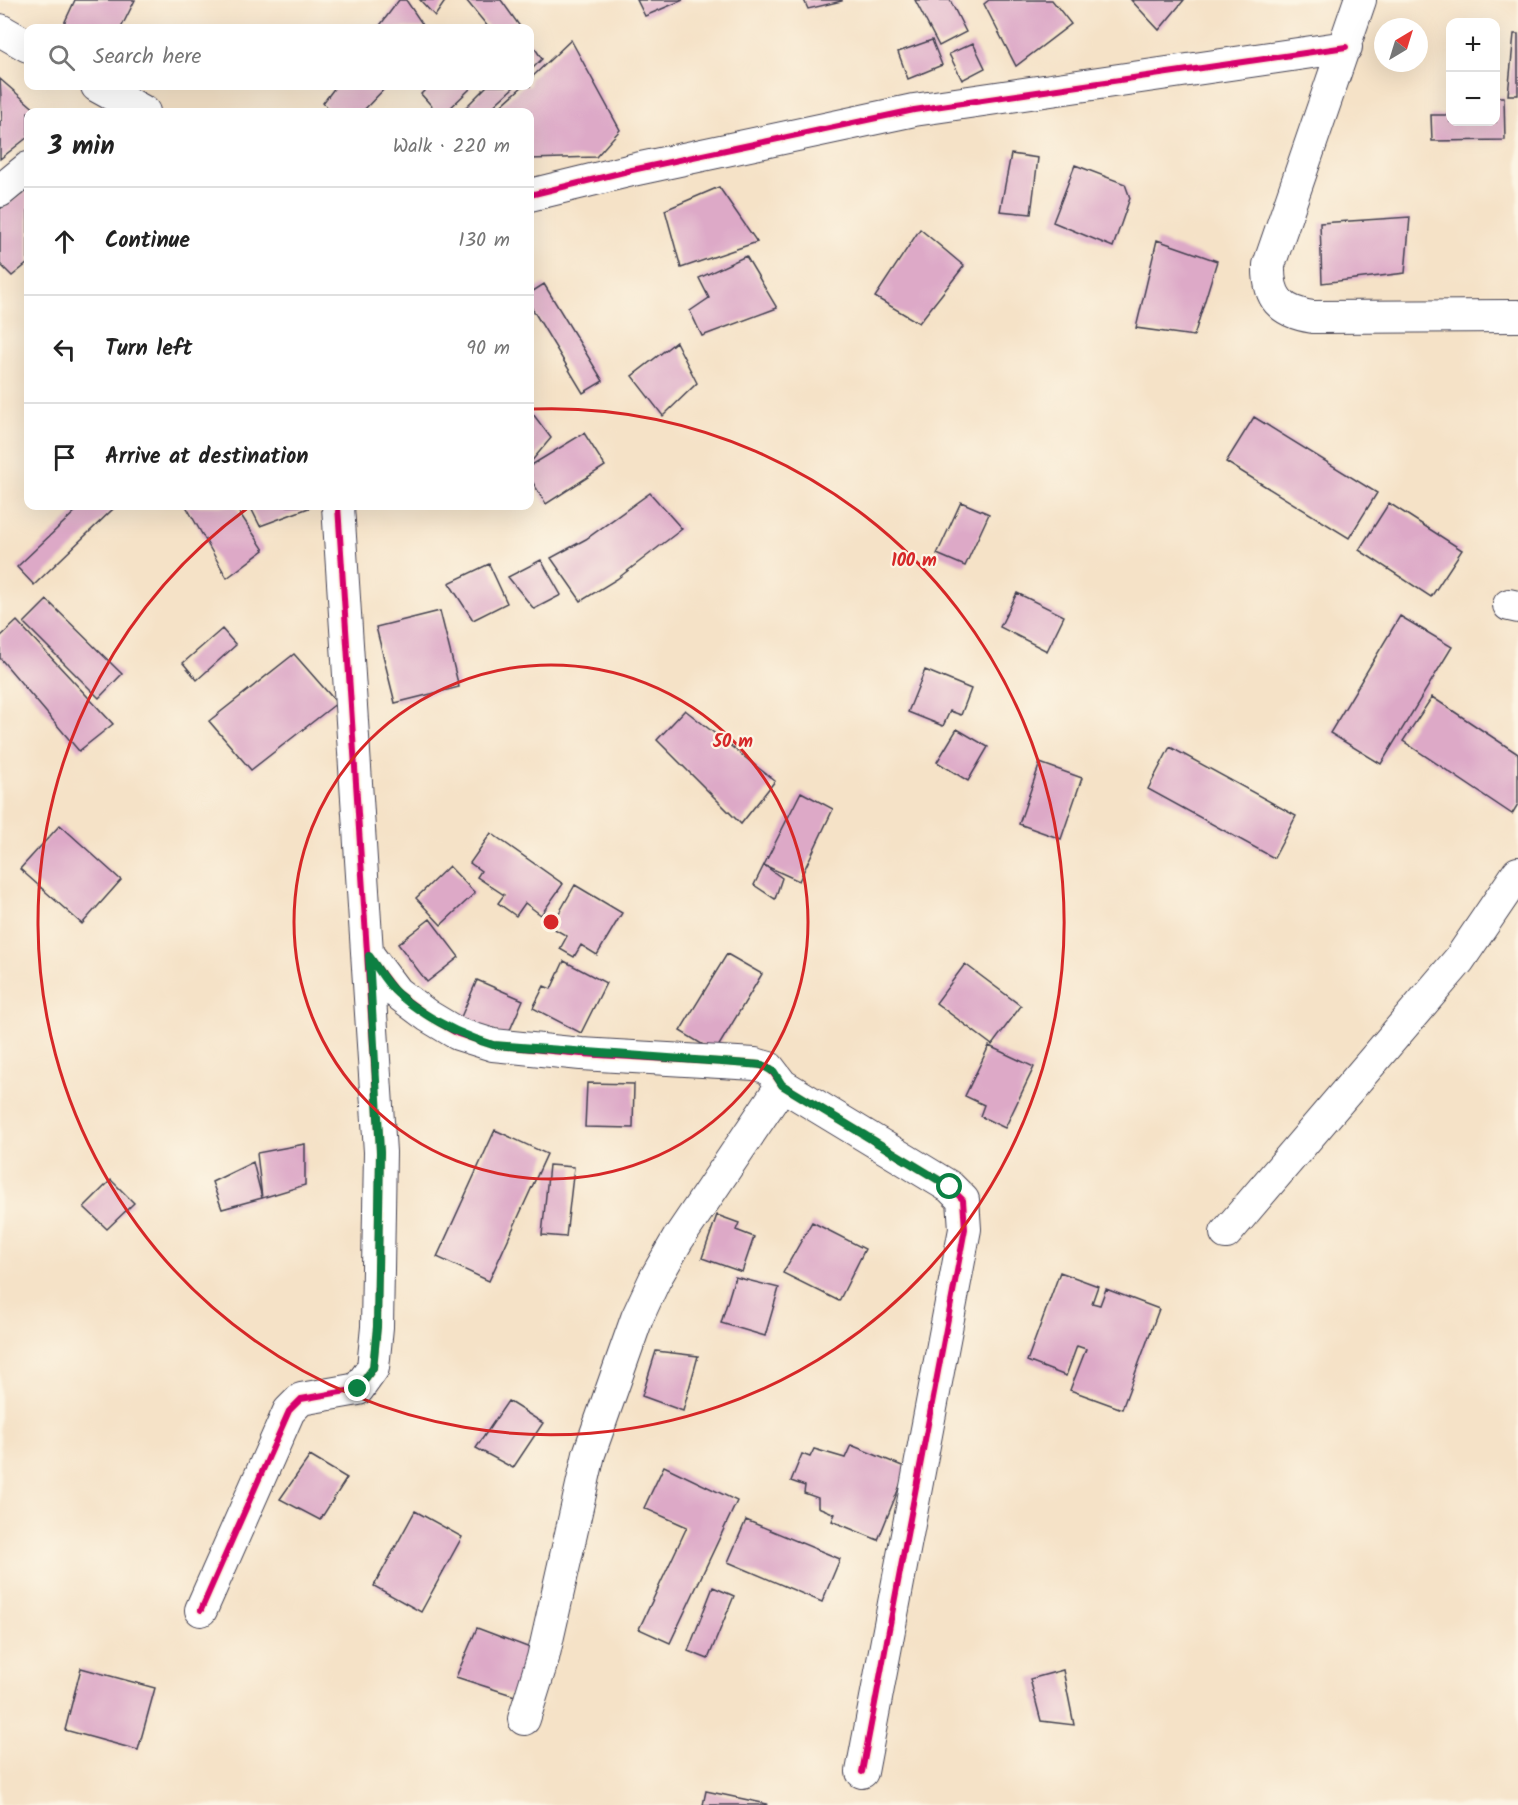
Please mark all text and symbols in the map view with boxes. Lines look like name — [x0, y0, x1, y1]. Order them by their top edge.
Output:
north arrow — [1374, 18, 1428, 72]
map controls — [1446, 18, 1500, 126]
button: + — [1446, 18, 1500, 72]
search box — [24, 24, 534, 90]
text: Search here — [93, 40, 201, 75]
icon: search — [45, 41, 78, 74]
button: − — [1446, 72, 1500, 126]
text: 3 min — [48, 126, 115, 168]
text: Walk · 220 m — [393, 131, 510, 163]
text: Continue — [105, 224, 190, 259]
icon: ahead — [48, 225, 81, 258]
text: 130 m — [458, 225, 510, 257]
text: Turn left — [105, 332, 192, 367]
icon: left — [48, 333, 81, 366]
text: 90 m — [466, 333, 510, 365]
text: Arrive at destination — [105, 440, 308, 475]
icon: arrive — [48, 441, 81, 474]
text: 100 m — [891, 547, 937, 576]
text: 50 m — [712, 728, 753, 757]
centre of rings — [541, 912, 561, 932]
route start — [936, 1173, 962, 1199]
route end — [344, 1375, 370, 1401]

